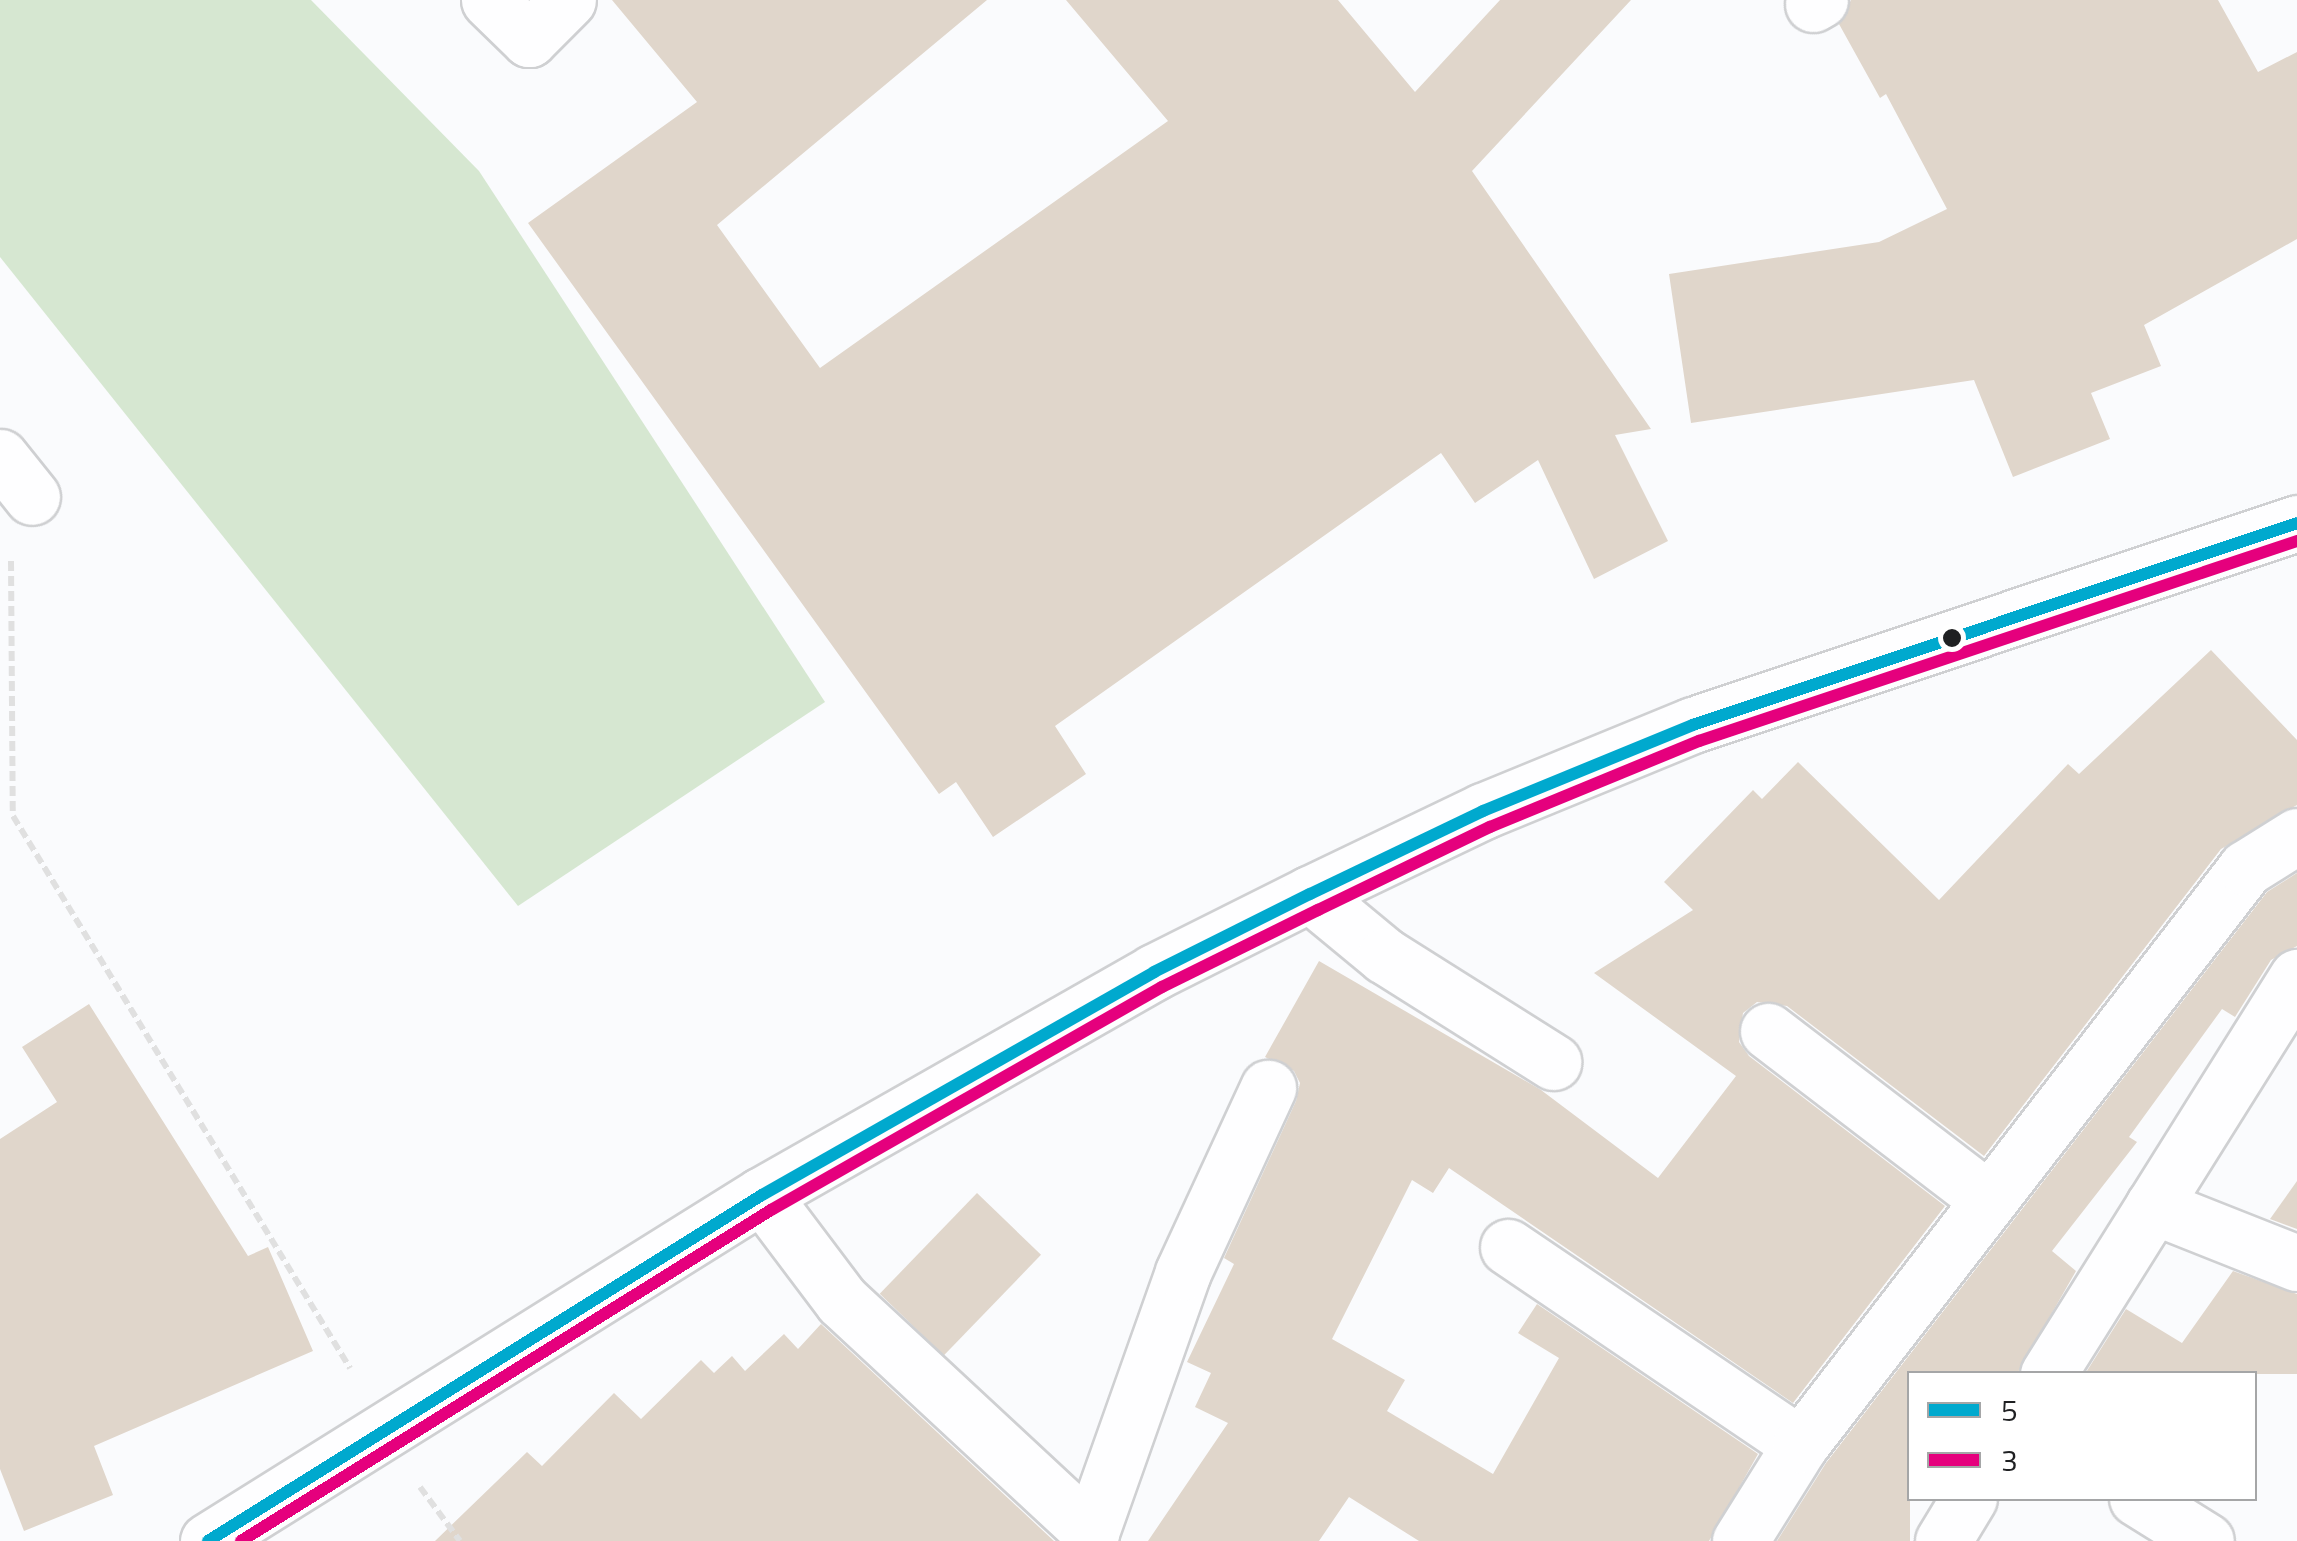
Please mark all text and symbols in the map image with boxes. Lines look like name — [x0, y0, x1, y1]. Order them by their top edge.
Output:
unlabelled marker — [1942, 628, 1962, 648]
legend — [1907, 1371, 2257, 1501]
text: 5 — [2001, 1387, 2018, 1433]
text: 3 — [2001, 1437, 2018, 1483]

